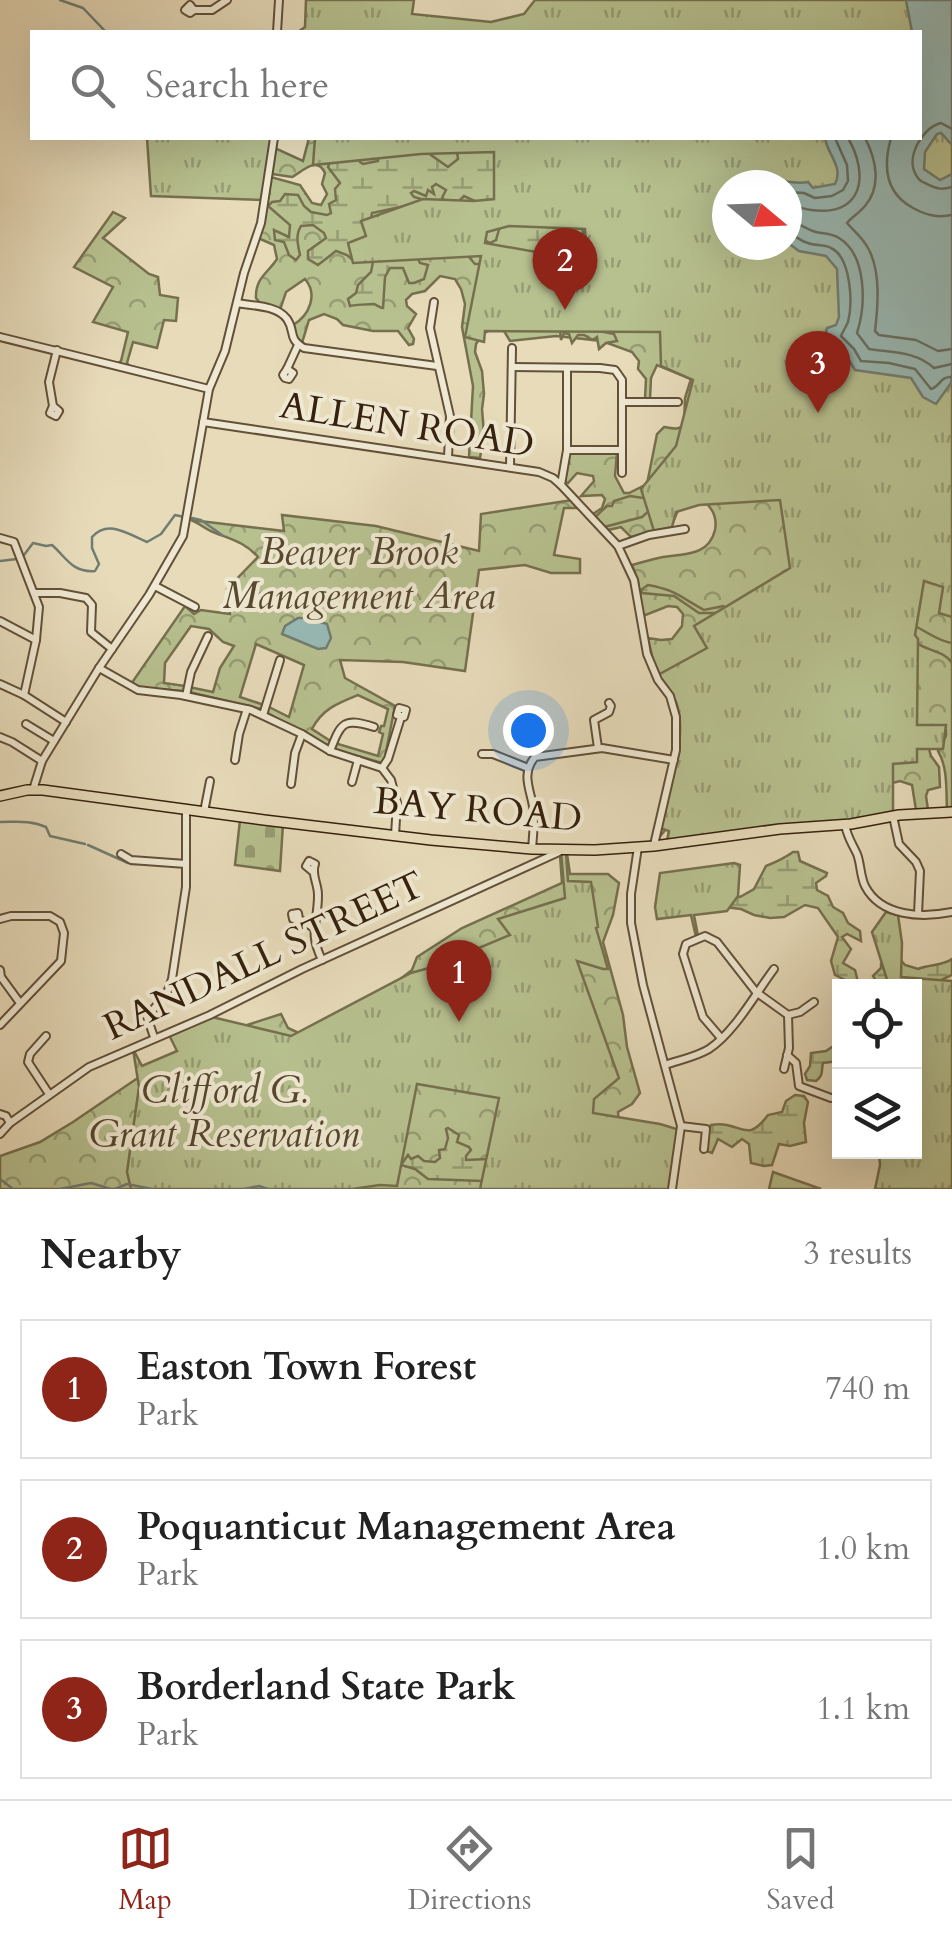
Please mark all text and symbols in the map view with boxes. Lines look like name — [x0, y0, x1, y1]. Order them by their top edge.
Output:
search box — [30, 30, 922, 140]
icon: search — [65, 58, 120, 113]
text: Search here — [145, 59, 329, 111]
north arrow — [712, 170, 802, 260]
pin: 2 — [532, 228, 598, 310]
pin: 3 — [786, 330, 850, 413]
street label: ALLEN ROAD — [276, 379, 538, 471]
park label: Beaver Brook Management Area — [222, 526, 496, 622]
your location — [503, 705, 554, 756]
street label: BAY ROAD — [372, 775, 584, 845]
street label: RANDALL STREET — [95, 859, 433, 1053]
pin: 1 — [426, 940, 492, 1022]
map controls — [832, 979, 922, 1159]
button: locate — [832, 979, 922, 1069]
park label: Clifford G. Grant Reservation — [89, 1064, 360, 1160]
button: layers — [832, 1069, 922, 1159]
text: Nearby — [40, 1226, 182, 1283]
text: 3 results — [804, 1232, 912, 1276]
text: Easton Town Forest — [137, 1341, 476, 1393]
text: 1 — [66, 1367, 83, 1411]
text: 740 m — [825, 1367, 910, 1411]
text: Park — [137, 1393, 199, 1437]
text: Poquanticut Management Area — [137, 1501, 676, 1553]
text: 2 — [66, 1527, 83, 1571]
text: 1.0 km — [816, 1527, 910, 1571]
text: Park — [137, 1553, 199, 1597]
text: Borderland State Park — [137, 1661, 516, 1713]
text: 3 — [66, 1687, 83, 1731]
text: 1.1 km — [816, 1687, 910, 1731]
text: Park — [137, 1713, 199, 1757]
tab: Map — [118, 1821, 173, 1919]
tab: Directions — [408, 1821, 531, 1919]
tab: Saved — [766, 1821, 834, 1919]

